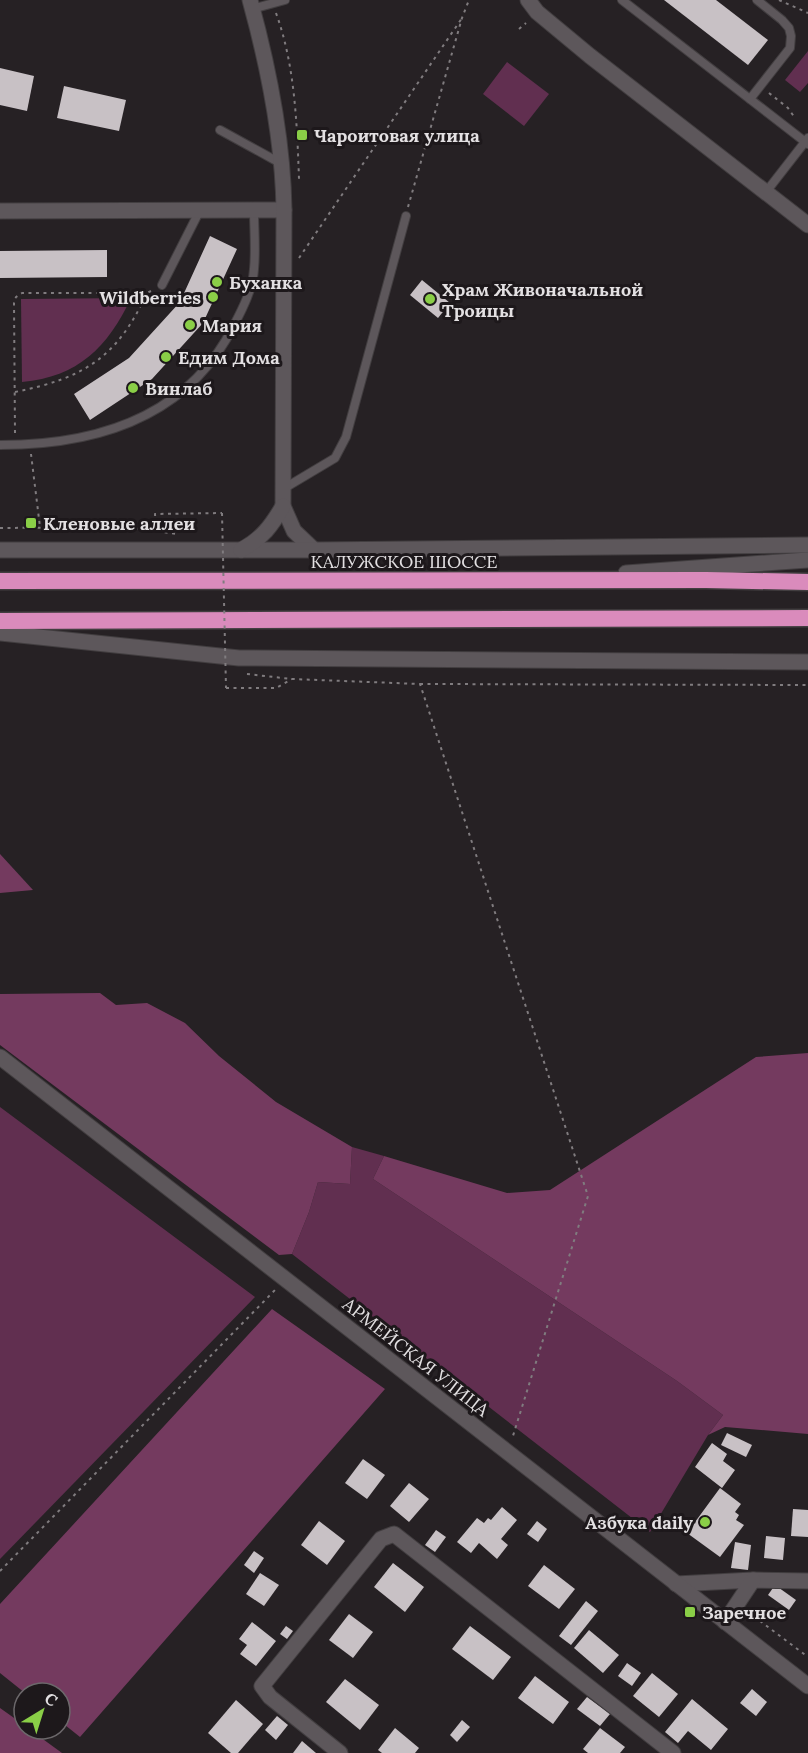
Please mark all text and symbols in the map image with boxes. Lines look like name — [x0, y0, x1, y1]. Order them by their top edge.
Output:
place label: Чароитовая улица — [314, 124, 480, 147]
marker: Чароитовая улица — [295, 128, 309, 142]
place label: Буханка — [229, 271, 303, 294]
marker: Буханка — [210, 275, 224, 289]
place label: Храм Живоначальной Троицы — [442, 278, 643, 322]
place label: Wildberries — [99, 286, 201, 309]
marker: Wildberries — [206, 290, 220, 304]
marker: Храм Живоначальной Троицы — [423, 292, 437, 306]
place label: Мария — [202, 314, 262, 337]
marker: Мария — [183, 318, 197, 332]
place label: Едим Дома — [178, 346, 280, 369]
marker: Едим Дома — [159, 350, 173, 364]
place label: Винлаб — [145, 377, 212, 400]
marker: Винлаб — [126, 381, 140, 395]
place label: Кленовые аллеи — [43, 512, 195, 535]
marker: Кленовые аллеи — [24, 516, 38, 530]
street label: КАЛУЖСКОЕ ШОССЕ — [310, 550, 498, 573]
street label: АРМЕЙСКАЯ УЛИЦА — [337, 1292, 494, 1422]
place label: Азбука daily — [585, 1511, 693, 1534]
marker: Азбука daily — [698, 1515, 712, 1529]
place label: Заречное — [702, 1601, 787, 1624]
marker: Заречное — [683, 1605, 697, 1619]
north arrow — [12, 1681, 72, 1741]
text: С — [41, 1688, 62, 1710]

